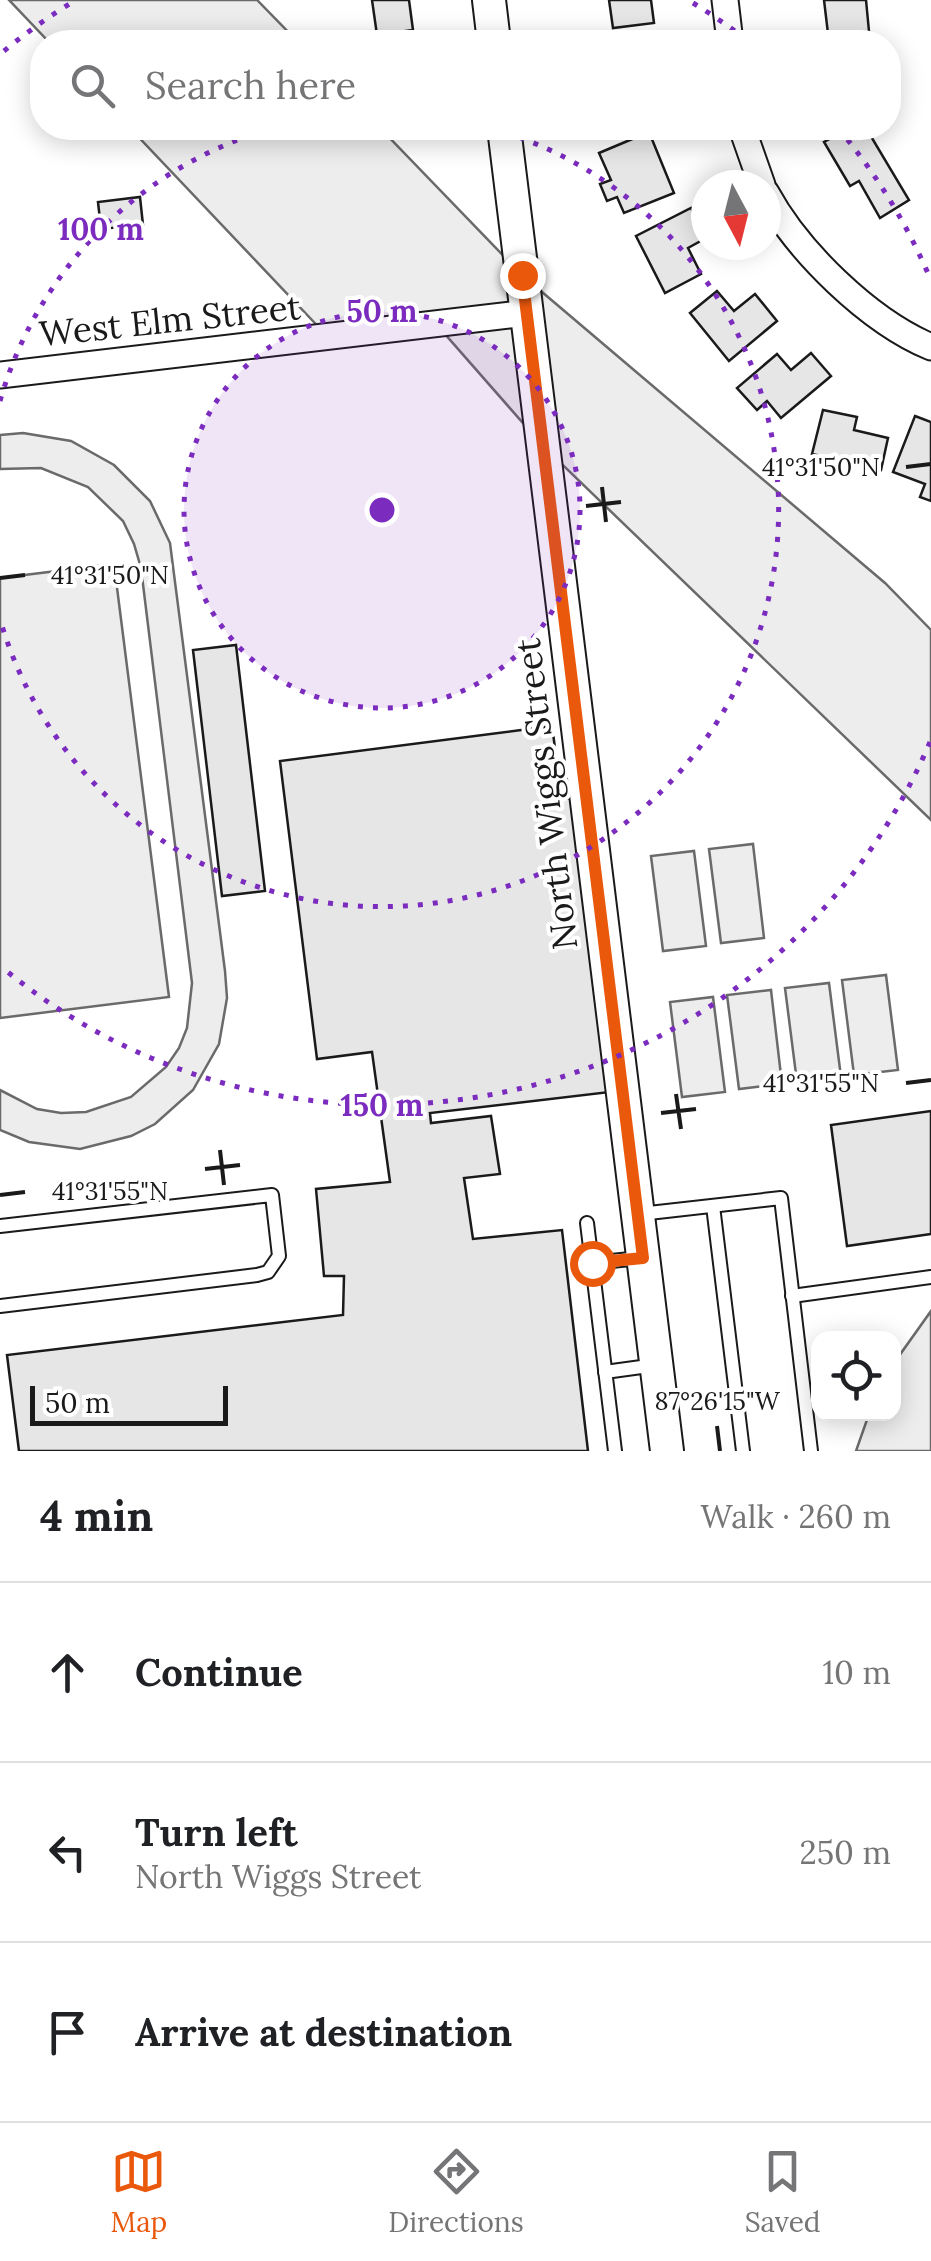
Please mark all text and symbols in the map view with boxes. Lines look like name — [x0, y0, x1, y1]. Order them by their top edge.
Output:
search box — [30, 30, 901, 140]
icon: search — [65, 58, 120, 113]
text: Search here — [145, 61, 356, 109]
north arrow — [691, 170, 781, 260]
text: 100 m — [58, 210, 144, 248]
route end — [500, 253, 546, 299]
street label: West Elm Street — [37, 284, 303, 356]
text: 50 m — [347, 292, 418, 330]
text: 41°31'50"N — [762, 451, 880, 483]
centre of rings — [364, 492, 400, 528]
text: 41°31'50"N — [51, 559, 169, 591]
street label: North Wiggs Street — [505, 635, 587, 952]
text: 41°31'55"N — [763, 1067, 879, 1099]
text: 150 m — [341, 1086, 424, 1124]
text: 41°31'55"N — [52, 1175, 168, 1207]
route start — [570, 1241, 616, 1287]
map controls — [811, 1331, 901, 1421]
button: locate — [811, 1331, 901, 1421]
scale bar — [30, 1381, 228, 1426]
text: 50 m — [45, 1385, 110, 1421]
text: 87°26'15"W — [654, 1385, 781, 1417]
text: 4 min — [40, 1489, 153, 1543]
text: Walk · 260 m — [701, 1496, 891, 1537]
icon: ahead — [40, 1645, 95, 1700]
text: Continue — [135, 1648, 303, 1696]
text: 10 m — [822, 1652, 891, 1693]
text: Turn left — [135, 1808, 298, 1856]
icon: left — [40, 1825, 95, 1880]
text: 250 m — [799, 1832, 891, 1873]
text: North Wiggs Street — [135, 1856, 421, 1897]
icon: arrive — [40, 2005, 95, 2060]
text: Arrive at destination — [135, 2008, 512, 2056]
tab: Map — [110, 2144, 167, 2240]
tab: Directions — [388, 2144, 524, 2240]
tab: Saved — [745, 2144, 821, 2240]

